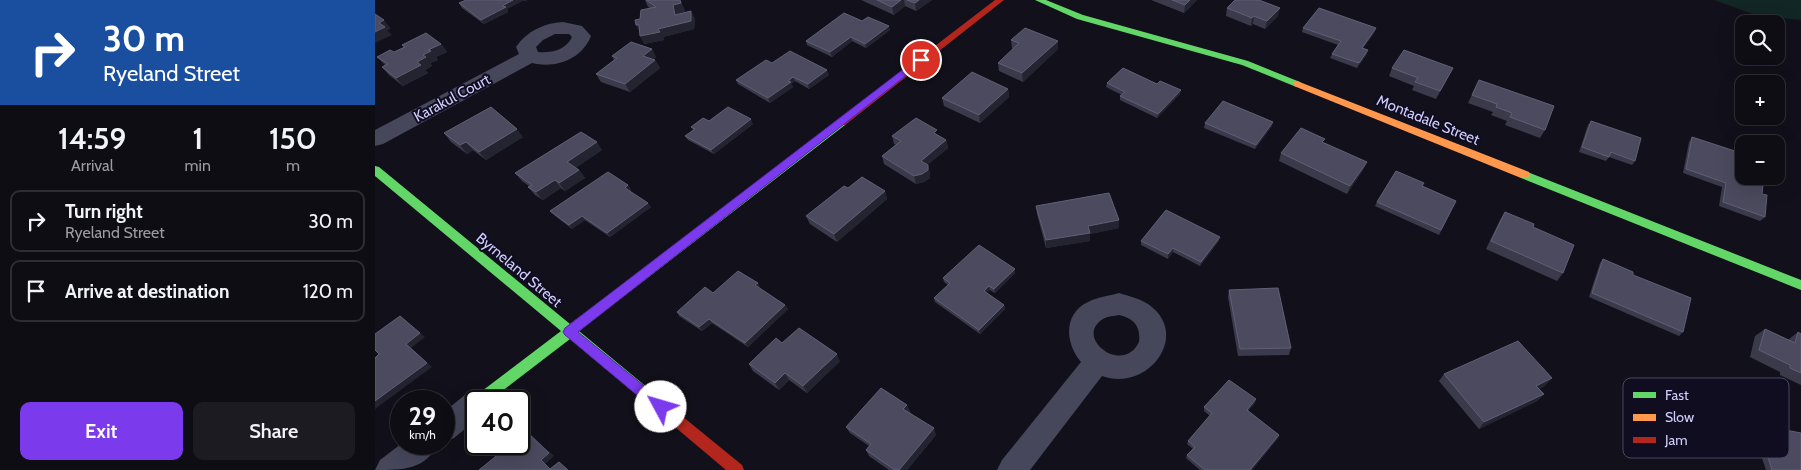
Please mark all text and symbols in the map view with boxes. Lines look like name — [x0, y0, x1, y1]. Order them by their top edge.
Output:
map controls — [1735, 15, 1785, 185]
button: search — [1735, 15, 1785, 65]
text: 30 m — [103, 17, 185, 60]
icon: right — [20, 20, 85, 85]
pin — [900, 39, 942, 81]
icon: arrive — [907, 46, 935, 74]
text: Ryeland Street — [103, 60, 240, 87]
street label: Karakul Court — [411, 70, 493, 126]
button: + — [1735, 75, 1785, 125]
street label: Montadale Street — [1374, 91, 1482, 149]
text: 14:59 — [58, 120, 126, 157]
text: 1 — [192, 120, 203, 157]
text: 150 — [269, 120, 317, 157]
button: − — [1735, 135, 1785, 185]
text: Arrival — [71, 156, 114, 175]
text: min — [185, 156, 211, 175]
text: m — [286, 156, 300, 175]
text: Turn right — [65, 200, 143, 223]
icon: right — [22, 207, 50, 235]
text: 30 m — [309, 210, 353, 233]
text: Ryeland Street — [65, 223, 165, 242]
street label: Byrneland Street — [472, 229, 566, 311]
icon: arrive — [22, 277, 50, 305]
text: Arrive at destination — [65, 280, 229, 303]
text: 120 m — [303, 280, 353, 303]
legend — [1623, 378, 1789, 458]
position arrow — [634, 380, 686, 432]
text: Fast — [1665, 386, 1689, 404]
speed limit sign: 40 — [465, 390, 530, 455]
text: 29 — [409, 401, 436, 431]
button: Exit — [20, 402, 183, 460]
button: Share — [193, 402, 355, 460]
text: Slow — [1665, 408, 1694, 426]
text: km/h — [409, 427, 436, 442]
text: Jam — [1664, 431, 1687, 449]

